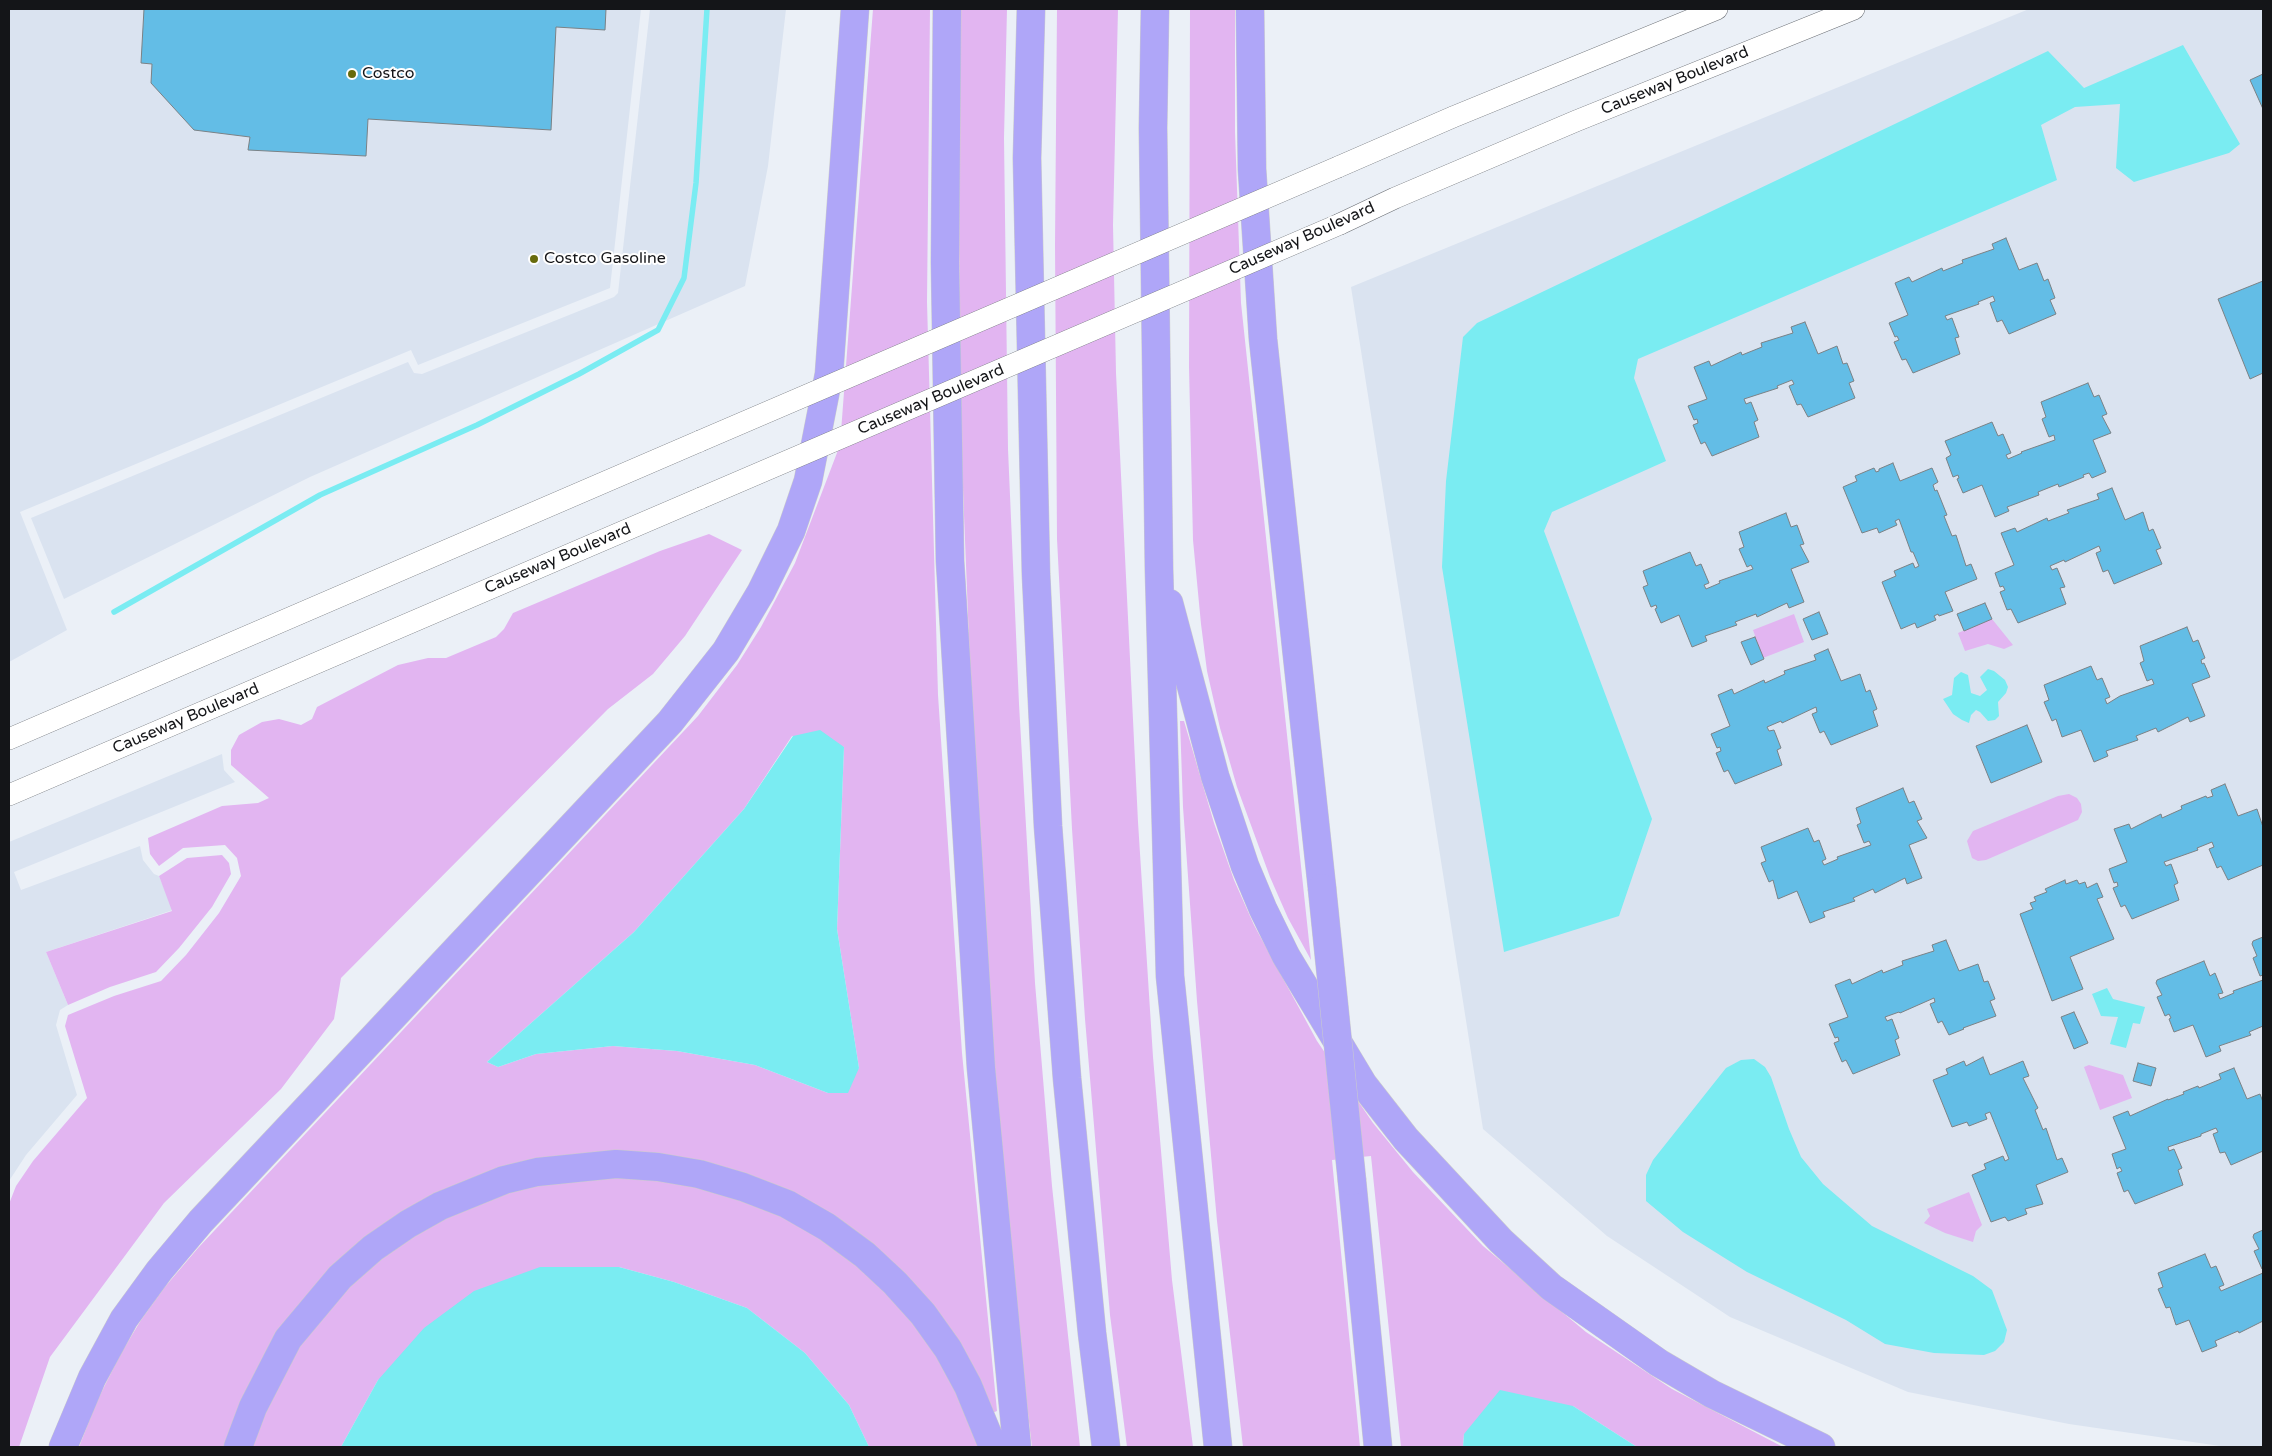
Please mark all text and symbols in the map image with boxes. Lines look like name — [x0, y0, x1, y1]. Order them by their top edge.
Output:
street label: Causeway Boulevard — [1598, 43, 1752, 119]
place label: Costco — [362, 64, 414, 84]
marker: Costco — [346, 68, 358, 80]
street label: Causeway Boulevard — [1226, 198, 1378, 280]
place label: Costco Gasoline — [544, 249, 666, 269]
marker: Costco Gasoline — [528, 253, 540, 265]
street label: Causeway Boulevard — [855, 360, 1007, 440]
street label: Causeway Boulevard — [482, 519, 634, 599]
street label: Causeway Boulevard — [110, 679, 262, 759]

